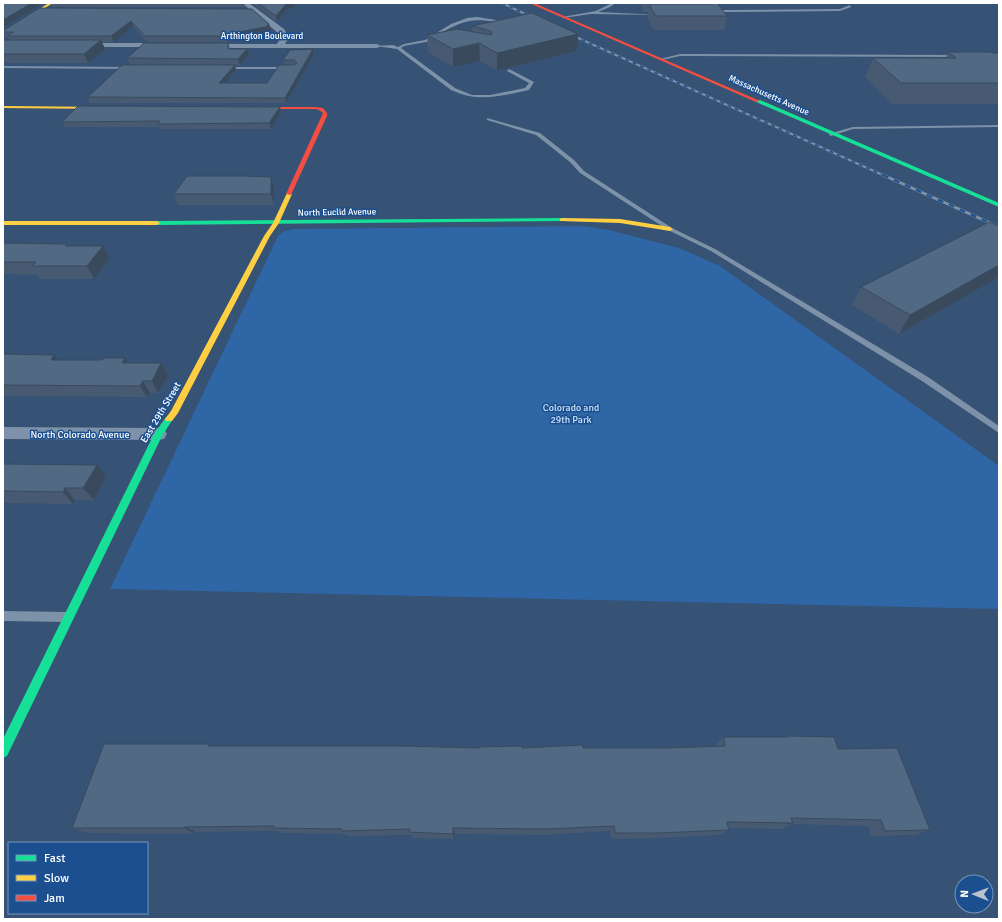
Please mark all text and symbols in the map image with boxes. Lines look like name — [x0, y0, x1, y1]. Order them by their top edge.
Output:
street label: Arthington Boulevard — [221, 31, 303, 42]
street label: Massachusetts Avenue — [727, 73, 811, 118]
street label: North Euclid Avenue — [298, 206, 377, 219]
street label: East 29th Street — [138, 380, 184, 445]
park label: Colorado and 29th Park — [543, 402, 599, 426]
street label: North Colorado Avenue — [31, 429, 129, 441]
legend — [8, 842, 148, 914]
text: Fast — [44, 851, 65, 866]
text: Slow — [44, 871, 69, 886]
north arrow — [954, 874, 994, 914]
text: N — [958, 890, 971, 898]
text: Jam — [44, 891, 65, 906]

